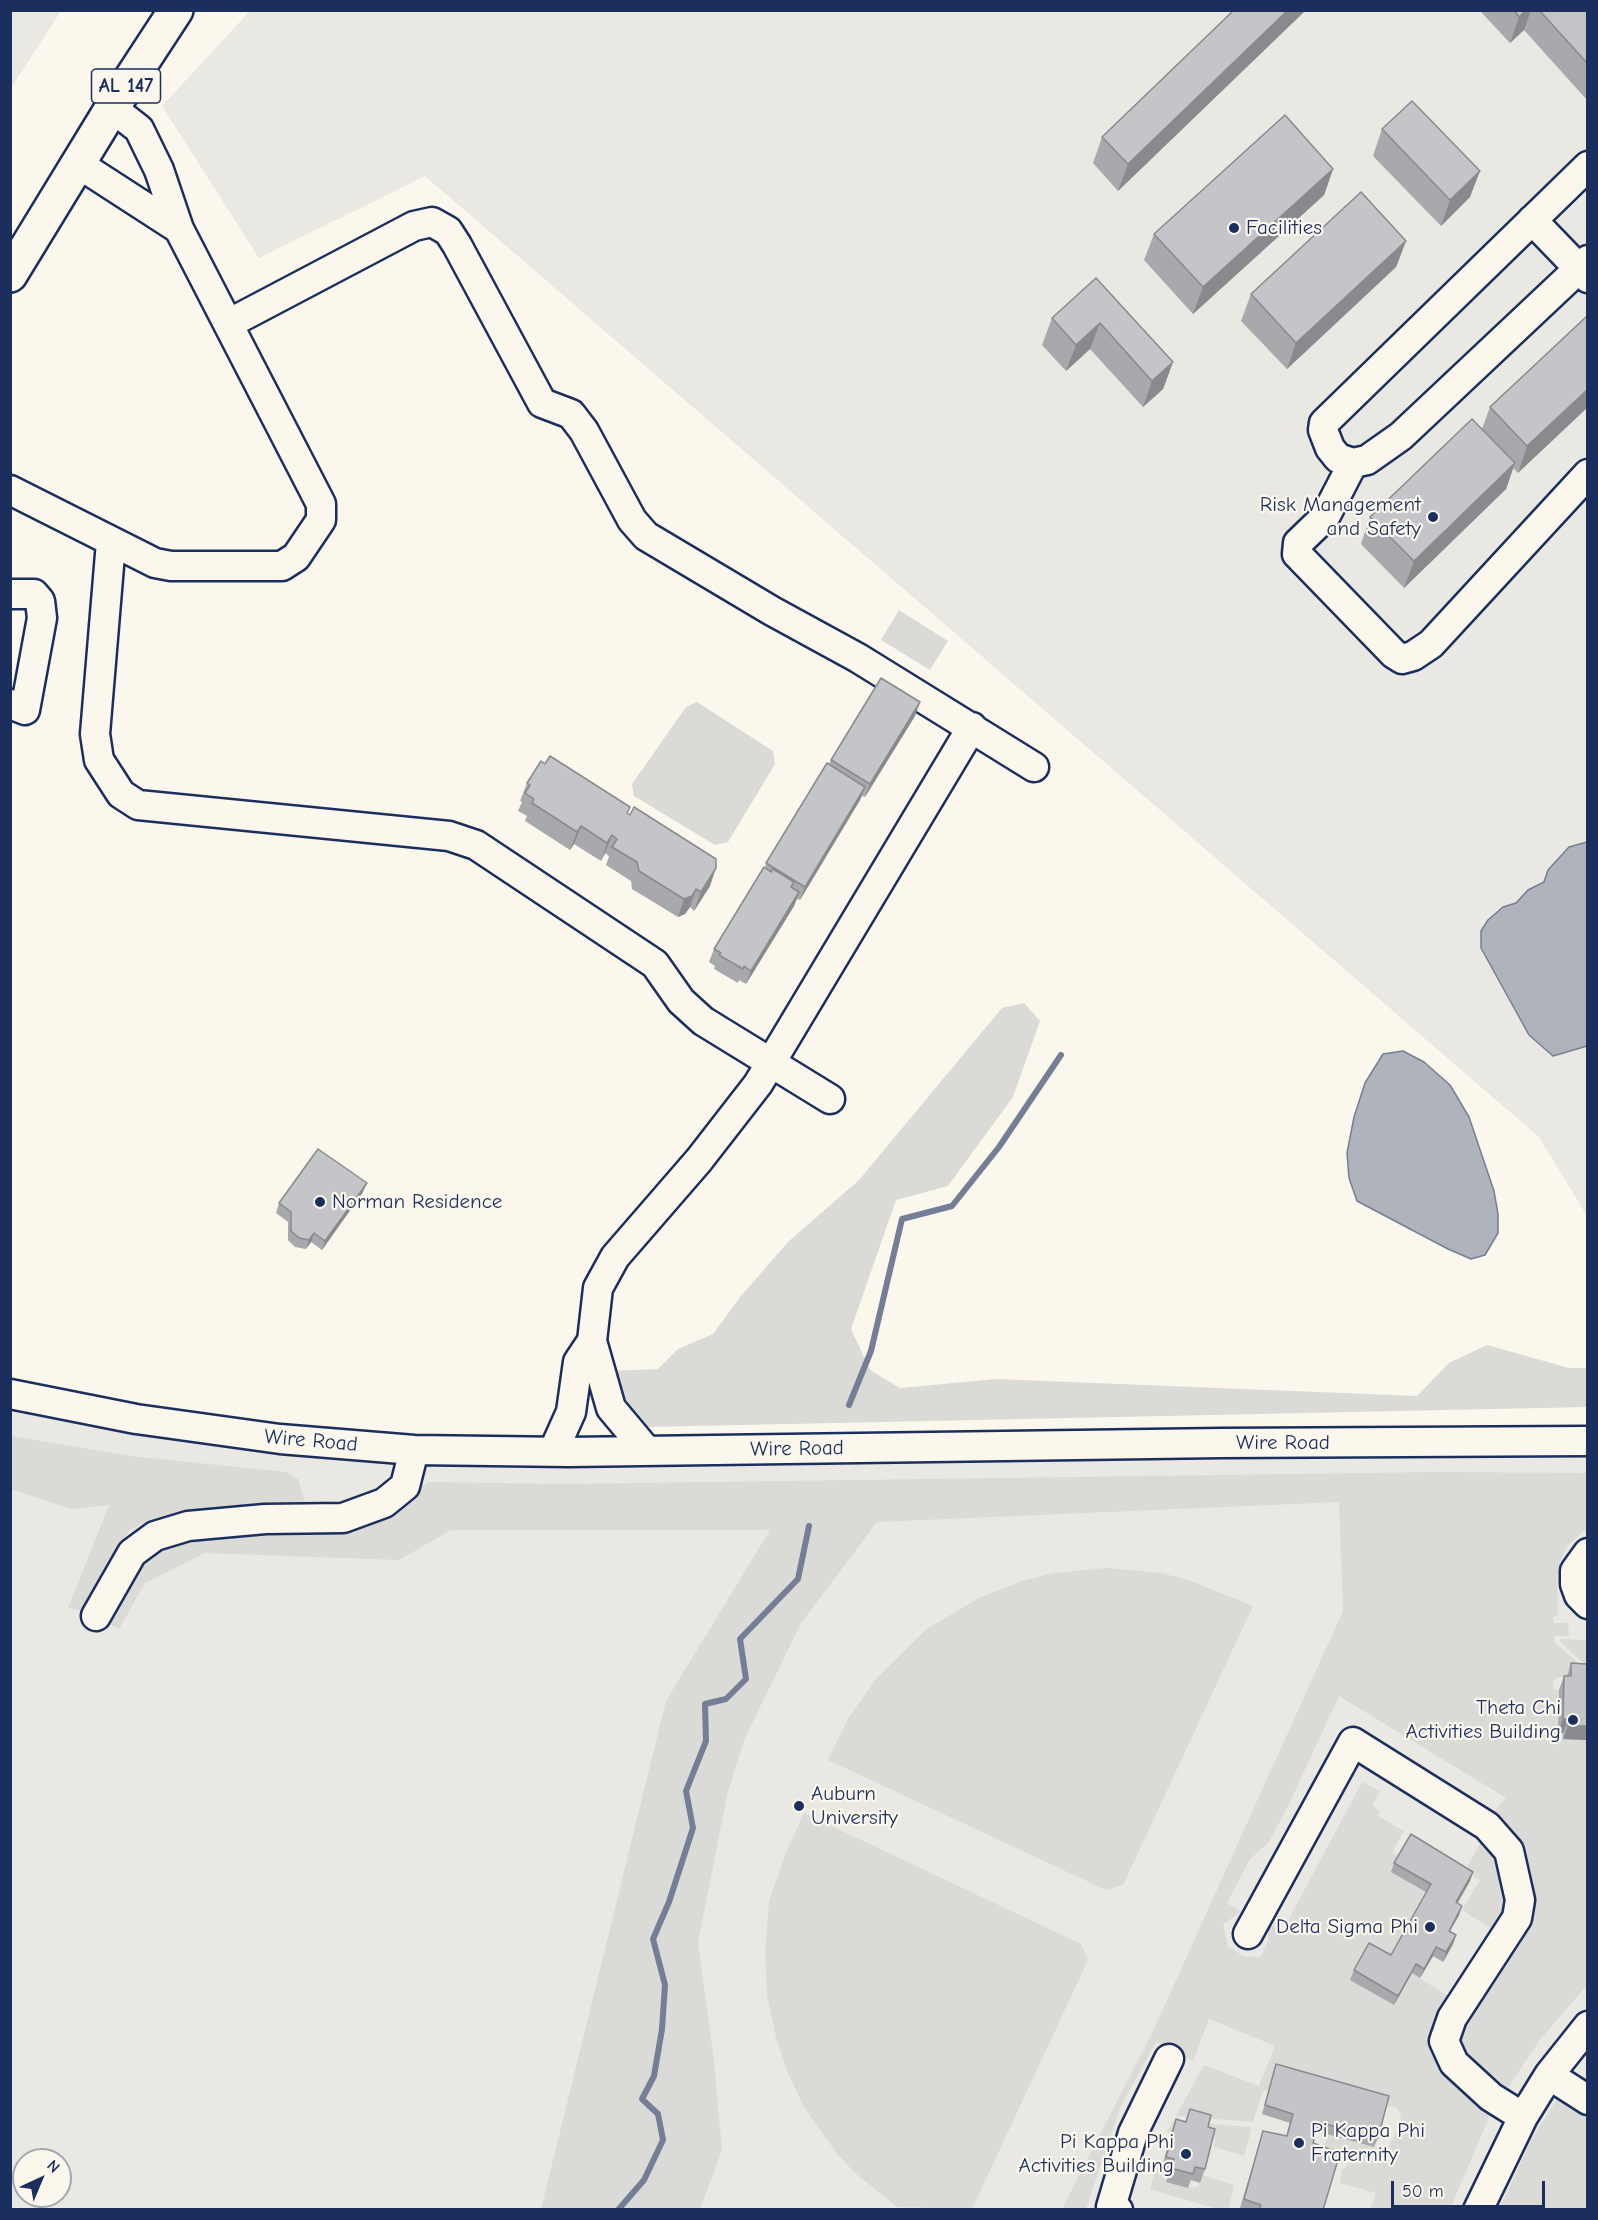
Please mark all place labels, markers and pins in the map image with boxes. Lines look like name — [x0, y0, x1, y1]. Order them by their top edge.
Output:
place label: Facilities — [1246, 215, 1322, 241]
marker: Facilities — [1227, 221, 1241, 235]
place label: Risk Management and Safety — [1260, 492, 1421, 542]
marker: Risk Management and Safety — [1426, 510, 1440, 524]
place label: Norman Residence — [332, 1189, 502, 1215]
marker: Norman Residence — [313, 1195, 327, 1209]
place label: Theta Chi Activities Building — [1406, 1695, 1561, 1745]
marker: Theta Chi Activities Building — [1566, 1713, 1580, 1727]
place label: Auburn University — [811, 1781, 898, 1831]
marker: Auburn University — [792, 1799, 806, 1813]
place label: Delta Sigma Phi — [1276, 1914, 1418, 1940]
marker: Delta Sigma Phi — [1423, 1920, 1437, 1934]
place label: Pi Kappa Phi Fraternity — [1311, 2118, 1425, 2168]
place label: Pi Kappa Phi Activities Building — [1019, 2129, 1174, 2179]
marker: Pi Kappa Phi Fraternity — [1292, 2136, 1306, 2150]
marker: Pi Kappa Phi Activities Building — [1179, 2147, 1193, 2161]

